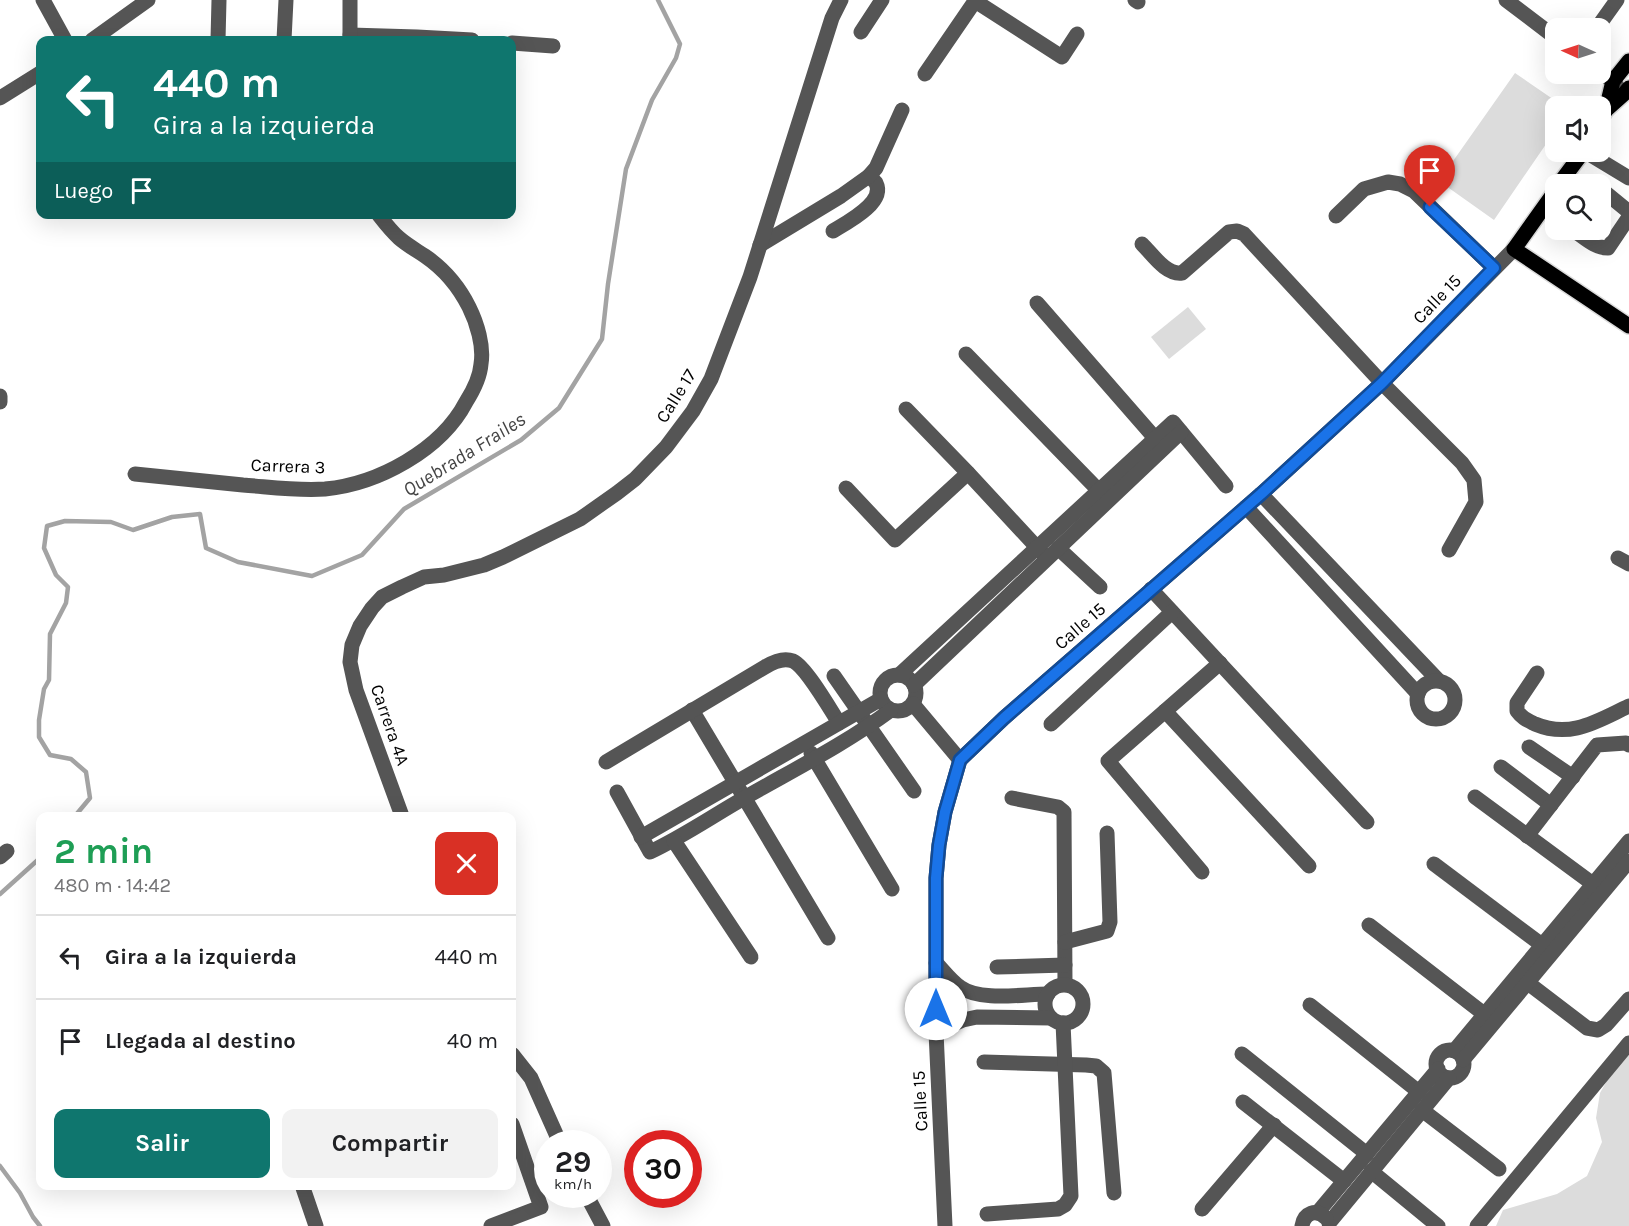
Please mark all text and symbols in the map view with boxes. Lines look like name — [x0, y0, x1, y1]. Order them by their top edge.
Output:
north arrow — [1545, 18, 1611, 84]
map controls — [1545, 18, 1611, 240]
text: 440 m — [153, 58, 280, 108]
icon: left — [54, 60, 132, 138]
button: sound — [1545, 96, 1611, 162]
text: Gira a la izquierda — [153, 109, 375, 141]
pin — [1404, 145, 1455, 207]
icon: arrive — [1413, 154, 1446, 187]
icon: arrive — [125, 174, 158, 207]
button: search — [1545, 174, 1611, 240]
text: Luego — [54, 178, 113, 204]
street label: Calle 15 — [1408, 270, 1466, 328]
street label: Calle 17 — [651, 365, 701, 427]
water label: Quebrada Frailes — [399, 408, 530, 501]
street label: Carrera 3 — [250, 454, 326, 478]
street label: Calle 15 — [1050, 598, 1110, 654]
street label: Carrera 4A — [366, 682, 414, 768]
text: 2 min — [54, 830, 153, 872]
button: close — [435, 832, 498, 895]
text: 480 m · 14:42 — [54, 874, 171, 897]
icon: left — [54, 941, 87, 974]
text: Gira a la izquierda — [105, 944, 297, 970]
text: 440 m — [435, 944, 498, 970]
position arrow — [904, 977, 968, 1041]
icon: arrive — [54, 1025, 87, 1058]
text: Llegada al destino — [105, 1028, 296, 1054]
text: 40 m — [447, 1028, 498, 1054]
street label: Calle 15 — [907, 1070, 933, 1132]
button: Salir — [54, 1109, 270, 1178]
button: Compartir — [282, 1109, 498, 1178]
speed limit sign: 30 — [624, 1130, 702, 1208]
text: 29 — [555, 1144, 591, 1180]
text: km/h — [554, 1175, 592, 1193]

